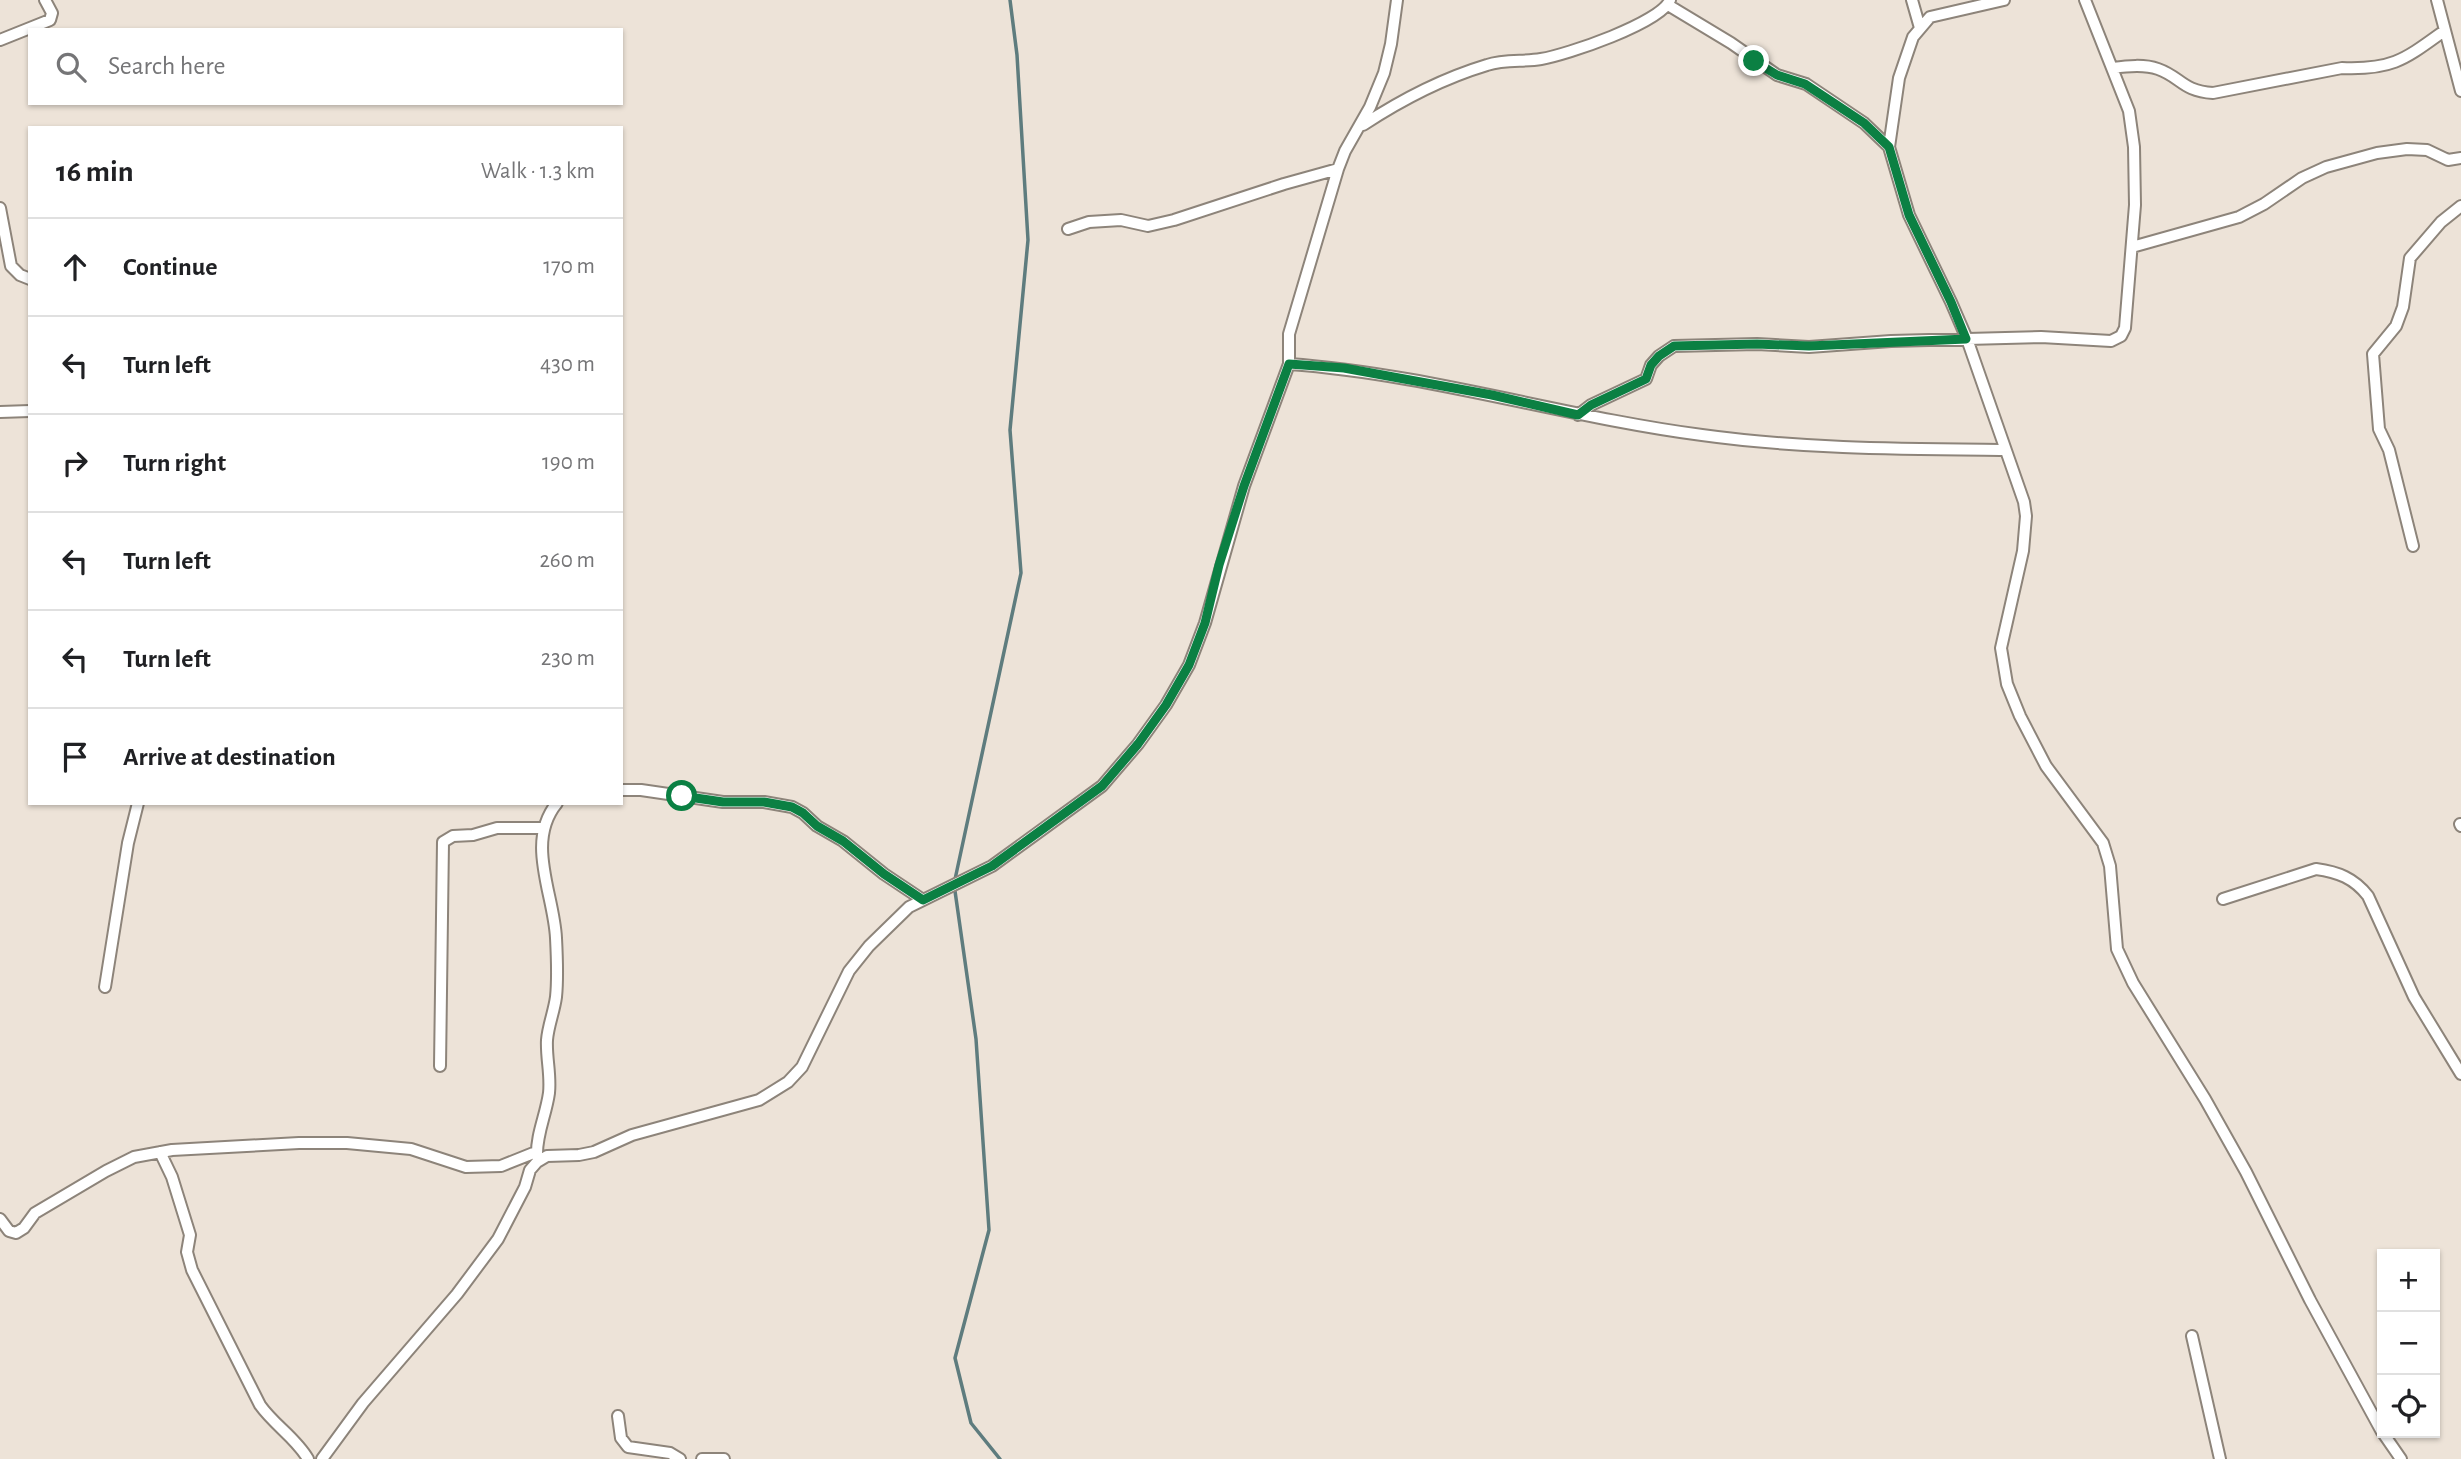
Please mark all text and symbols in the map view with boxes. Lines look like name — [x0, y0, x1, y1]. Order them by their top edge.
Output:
search box — [28, 28, 623, 105]
route end — [1738, 45, 1769, 76]
icon: search — [52, 48, 90, 86]
text: Search here — [108, 53, 226, 79]
text: 16 min — [56, 157, 134, 187]
text: Walk · 1.3 km — [481, 160, 595, 183]
icon: ahead — [56, 248, 94, 286]
text: Continue — [123, 254, 218, 280]
text: 170 m — [543, 255, 595, 278]
icon: left — [56, 346, 94, 384]
text: Turn left — [123, 352, 211, 378]
text: 430 m — [540, 353, 595, 376]
icon: right — [56, 444, 94, 482]
text: Turn right — [123, 450, 226, 476]
text: 190 m — [542, 451, 595, 474]
icon: left — [56, 542, 94, 580]
text: Turn left — [123, 548, 211, 574]
text: 260 m — [539, 549, 595, 572]
icon: left — [56, 640, 94, 678]
text: Turn left — [123, 646, 211, 672]
text: 230 m — [541, 647, 595, 670]
icon: arrive — [56, 738, 94, 776]
text: Arrive at destination — [123, 744, 336, 770]
route start — [666, 780, 697, 811]
map controls — [2377, 1249, 2440, 1438]
button: + — [2377, 1249, 2440, 1312]
button: − — [2377, 1312, 2440, 1375]
button: locate — [2377, 1375, 2440, 1438]

